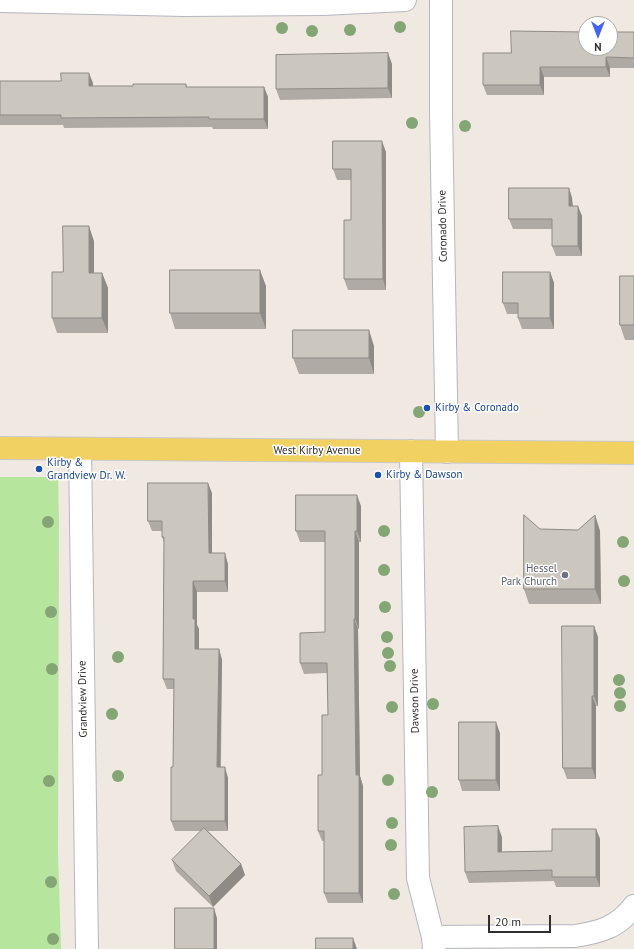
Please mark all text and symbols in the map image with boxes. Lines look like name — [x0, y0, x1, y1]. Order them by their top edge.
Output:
north arrow — [578, 16, 618, 56]
text: N — [594, 40, 602, 54]
street label: Coronado Drive — [436, 190, 450, 262]
place label: Kirby & Coronado — [435, 401, 519, 415]
marker: Kirby & Coronado — [422, 403, 432, 413]
street label: West Kirby Avenue — [273, 444, 361, 458]
place label: Kirby & Grandview Dr. W. — [47, 456, 126, 482]
marker: Kirby & Grandview Dr. W. — [34, 464, 44, 474]
place label: Kirby & Dawson — [386, 468, 462, 482]
marker: Kirby & Dawson — [373, 470, 383, 480]
place label: Hessel Park Church — [501, 562, 557, 588]
marker: Hessel Park Church — [560, 570, 570, 580]
street label: Grandview Drive — [76, 660, 90, 738]
street label: Dawson Drive — [408, 668, 422, 734]
scale bar — [490, 907, 553, 933]
text: 20 m — [495, 914, 521, 929]

